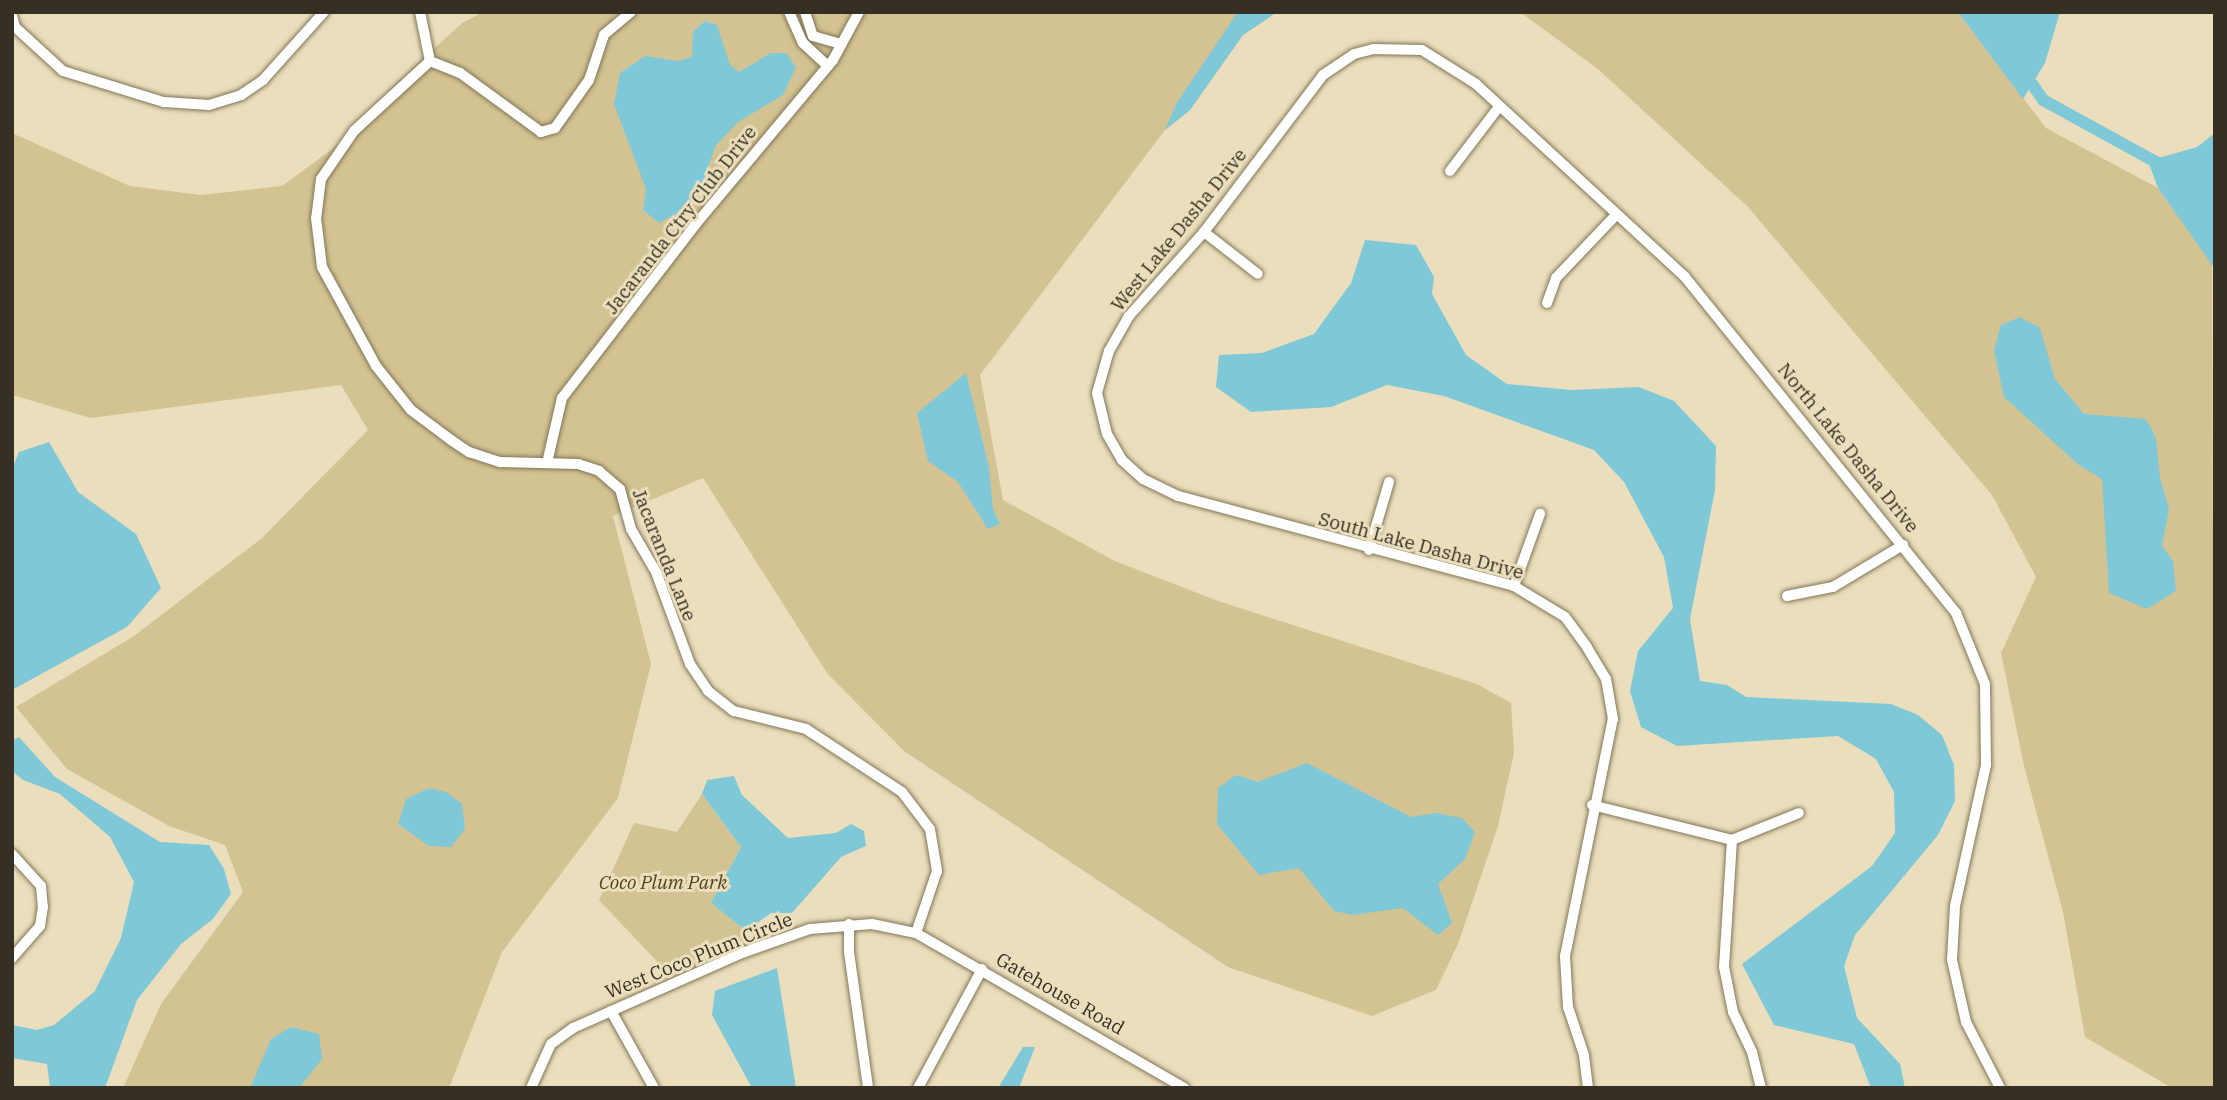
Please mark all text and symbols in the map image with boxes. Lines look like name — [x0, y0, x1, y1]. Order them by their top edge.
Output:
street label: Jacaranda Ctry Club Drive — [600, 121, 762, 319]
street label: West Lake Dasha Drive — [1106, 144, 1252, 316]
street label: North Lake Dasha Drive — [1773, 359, 1923, 537]
street label: Jacaranda Lane — [627, 486, 701, 624]
street label: South Lake Dasha Drive — [1316, 508, 1526, 584]
park label: Coco Plum Park — [599, 872, 727, 894]
street label: West Coco Plum Circle — [602, 908, 796, 1004]
street label: Gatehouse Road — [992, 948, 1128, 1040]

